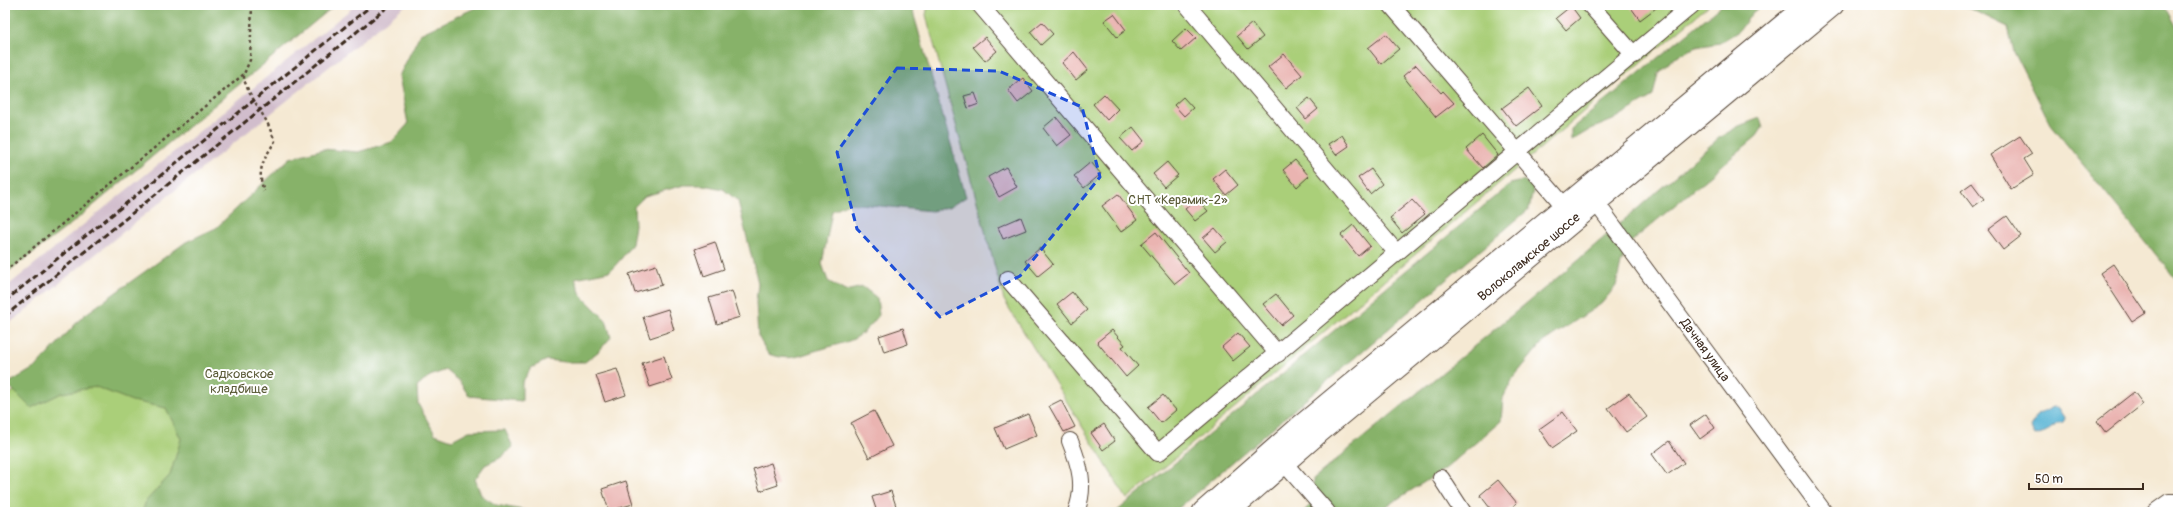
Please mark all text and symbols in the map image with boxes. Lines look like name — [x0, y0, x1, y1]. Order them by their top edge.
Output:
park label: СНТ «Керамик-2» — [1128, 192, 1228, 208]
street label: Волоколамское шоссе — [1475, 209, 1584, 304]
street label: Дачная улица — [1676, 314, 1733, 385]
park label: Садковское кладбище — [205, 366, 274, 397]
scale bar — [2029, 465, 2143, 491]
text: 50 m — [2035, 472, 2063, 487]

